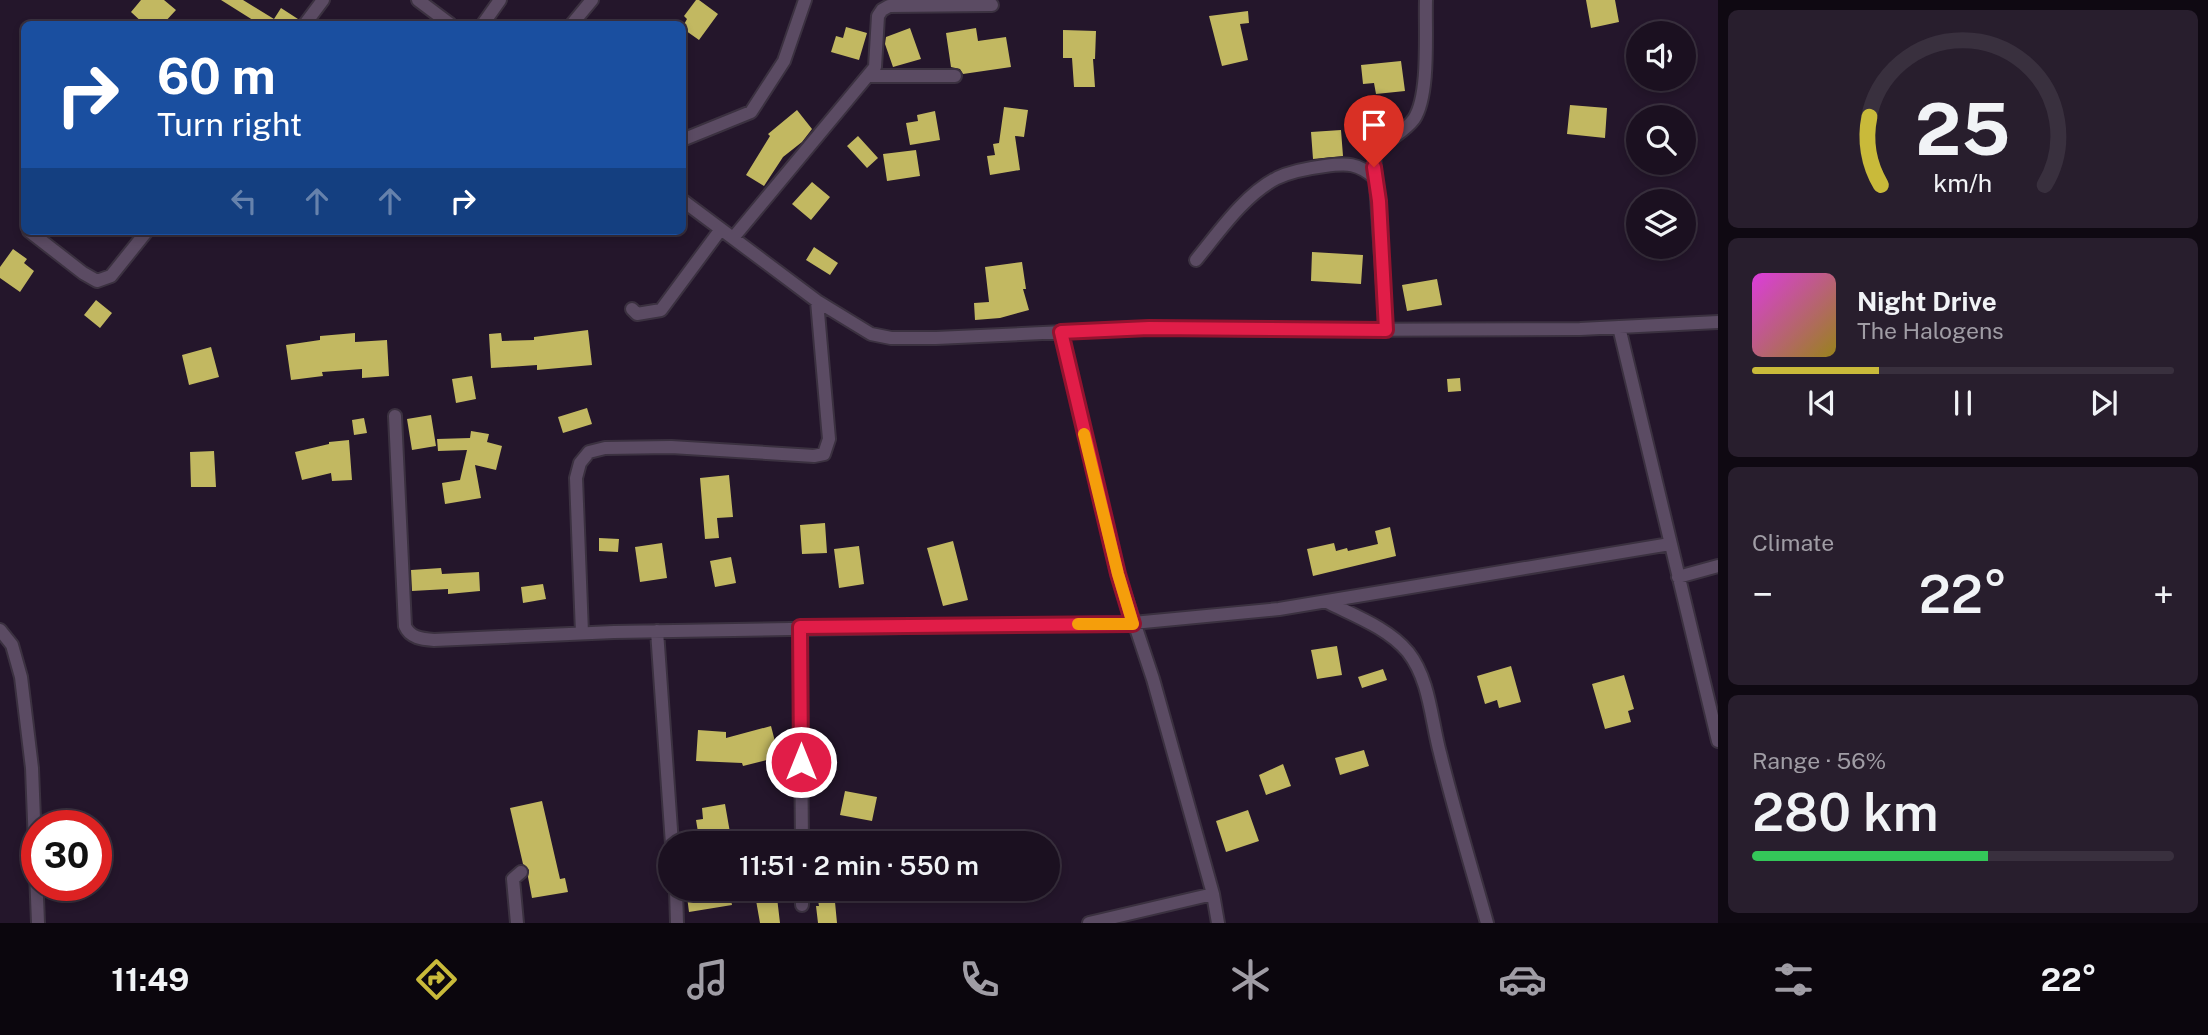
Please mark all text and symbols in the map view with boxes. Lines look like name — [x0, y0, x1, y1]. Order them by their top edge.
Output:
map controls — [1626, 21, 1696, 259]
button: sound — [1626, 21, 1696, 91]
text: 60 m — [157, 47, 276, 105]
icon: right — [42, 49, 133, 140]
text: 25 — [1915, 87, 2011, 172]
pin — [1344, 95, 1404, 167]
button: search — [1626, 105, 1696, 175]
text: Turn right — [157, 106, 302, 143]
icon: arrive — [1355, 106, 1393, 144]
text: km/h — [1934, 168, 1992, 198]
icon: left — [225, 182, 263, 220]
icon: ahead — [298, 182, 336, 220]
icon: ahead — [371, 182, 409, 220]
icon: right — [444, 182, 482, 220]
button: layers — [1626, 189, 1696, 259]
text: Night Drive — [1857, 286, 1997, 317]
text: The Halogens — [1857, 317, 2004, 344]
icon: previous — [1803, 384, 1841, 422]
icon: pause — [1944, 384, 1982, 422]
icon: next — [2085, 384, 2123, 422]
text: Climate — [1752, 529, 1834, 556]
text: 22° — [1919, 564, 2007, 625]
text: − — [1752, 572, 1773, 617]
text: + — [2153, 572, 2174, 617]
position arrow — [764, 725, 838, 799]
text: Range · 56% — [1752, 747, 1886, 774]
text: 280 km — [1752, 782, 1939, 843]
speed limit sign: 30 — [21, 810, 112, 901]
text: 11:51 · 2 min · 550 m — [739, 850, 979, 881]
icon: directions — [412, 955, 461, 1004]
icon: music — [683, 955, 732, 1004]
icon: phone — [955, 955, 1004, 1004]
icon: climate — [1226, 955, 1275, 1004]
icon: car — [1498, 955, 1547, 1004]
icon: filters — [1769, 955, 1818, 1004]
text: 11:49 — [111, 961, 189, 998]
text: 22° — [2041, 961, 2097, 998]

